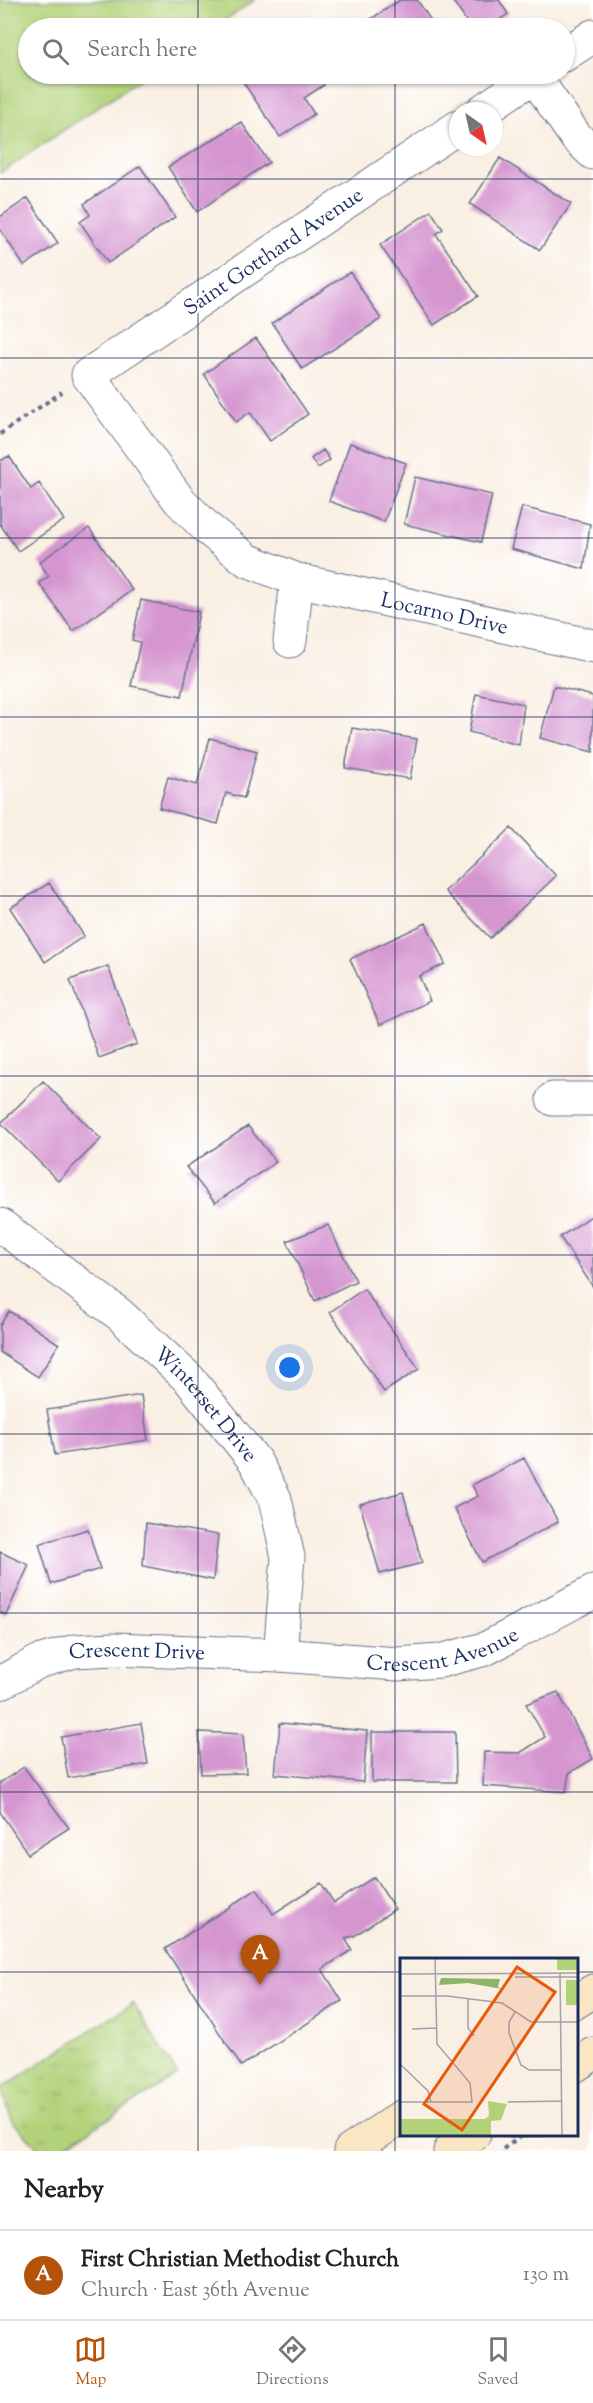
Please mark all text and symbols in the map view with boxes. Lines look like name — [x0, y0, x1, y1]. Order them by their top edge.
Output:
search box — [18, 18, 575, 84]
icon: search — [39, 35, 72, 68]
text: Search here — [87, 35, 197, 67]
north arrow — [449, 102, 503, 156]
street label: Saint Gotthard Avenue — [178, 181, 370, 324]
street label: Locarno Drive — [378, 586, 511, 644]
street label: Winterset Drive — [146, 1340, 263, 1470]
your location — [275, 1353, 304, 1382]
street label: Crescent Avenue — [365, 1621, 525, 1681]
street label: Crescent Drive — [68, 1636, 205, 1669]
pin: A — [240, 1936, 280, 1985]
inset map — [400, 1958, 578, 2136]
text: Nearby — [24, 2172, 104, 2209]
text: First Christian Methodist Church — [81, 2245, 399, 2277]
text: A — [35, 2261, 52, 2290]
text: 130 m — [523, 2261, 569, 2290]
text: Church · East 36th Avenue — [81, 2277, 310, 2306]
tab: Map — [74, 2333, 107, 2392]
tab: Directions — [256, 2333, 329, 2392]
tab: Saved — [477, 2333, 519, 2392]

